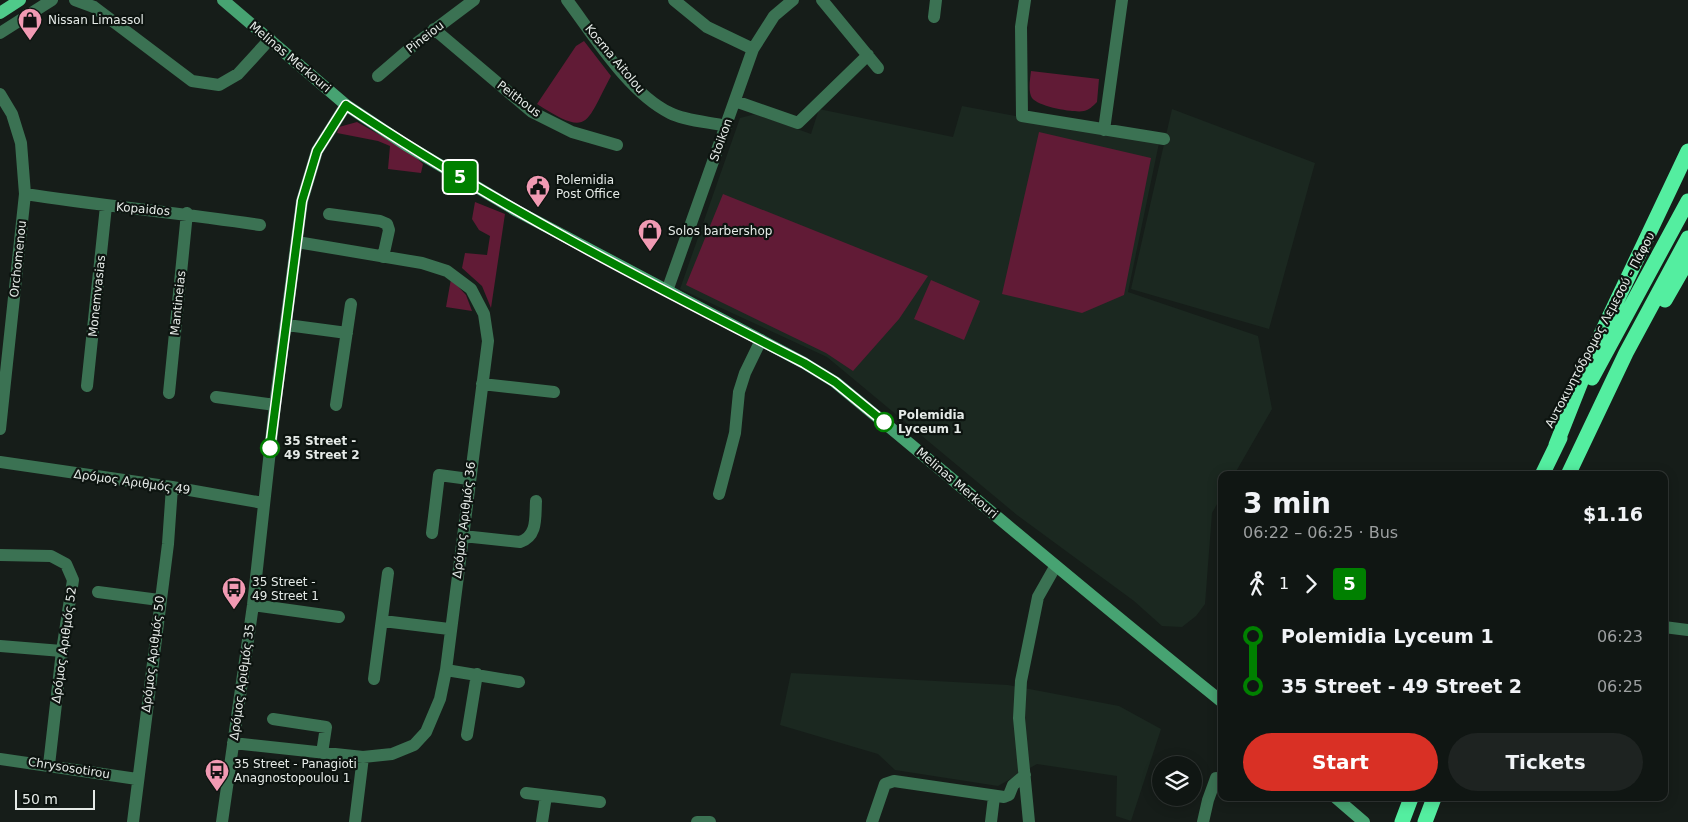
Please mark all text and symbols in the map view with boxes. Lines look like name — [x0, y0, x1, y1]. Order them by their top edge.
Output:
shop icon: Nissan Limassol — [17, 7, 43, 41]
place label: Nissan Limassol — [48, 13, 144, 27]
street label: Pineiou — [404, 18, 446, 56]
street label: Melinas Merkouri — [246, 19, 334, 95]
street label: Kosma Aitolou — [582, 22, 648, 96]
street label: Peithous — [494, 78, 544, 120]
street label: Stoikon — [707, 117, 735, 163]
line badge: 5 — [444, 161, 476, 193]
text: 5 — [454, 166, 466, 187]
place label: Polemidia Post Office — [556, 173, 620, 201]
public building icon: Polemidia Post Office — [525, 174, 551, 208]
street label: Kopaidos — [115, 200, 171, 218]
shop icon: Solos barbershop — [637, 218, 663, 252]
street label: Orchomenou — [7, 220, 29, 298]
place label: Solos barbershop — [668, 224, 772, 238]
street label: Αυτοκινητόδρομος Λεμεσού - Πάφου — [1542, 230, 1658, 430]
street label: Monemvasias — [86, 254, 108, 338]
street label: Mantineias — [168, 270, 188, 336]
place label: Polemidia Lyceum 1 — [898, 408, 965, 436]
marker: Polemidia Lyceum 1 — [874, 412, 894, 432]
place label: 35 Street - 49 Street 2 — [284, 434, 360, 462]
marker: 35 Street - 49 Street 2 — [260, 438, 280, 458]
street label: Melinas Merkouri — [913, 445, 1001, 521]
street label: Δρόμος Αριθμός 36 — [450, 461, 478, 579]
street label: Δρόμος Αριθμός 49 — [73, 467, 191, 497]
text: 3 min — [1243, 487, 1331, 520]
text: $1.16 — [1583, 503, 1643, 525]
text: 06:22 – 06:25 · Bus — [1243, 523, 1398, 542]
icon: walk — [1243, 570, 1271, 598]
icon: forward — [1297, 570, 1325, 598]
text: 5 — [1343, 573, 1356, 594]
text: 1 — [1279, 574, 1289, 593]
place label: 35 Street - 49 Street 1 — [252, 575, 319, 603]
bus stop icon: 35 Street - 49 Street 1 — [221, 576, 247, 610]
street label: Δρόμος Αριθμός 52 — [49, 586, 79, 704]
street label: Δρόμος Αριθμός 50 — [139, 595, 167, 713]
street label: Δρόμος Αριθμός 35 — [227, 623, 257, 741]
text: Polemidia Lyceum 1 — [1281, 625, 1494, 647]
text: 06:23 — [1597, 627, 1643, 646]
text: 35 Street - 49 Street 2 — [1281, 675, 1522, 697]
text: 06:25 — [1597, 677, 1643, 696]
button: Start — [1243, 733, 1438, 791]
button: Tickets — [1448, 733, 1643, 791]
street label: Chrysosotirou — [27, 755, 111, 781]
map controls — [1152, 756, 1202, 806]
button: layers — [1152, 756, 1202, 806]
place label: 35 Street - Panagioti Anagnostopoulou 1 — [234, 757, 357, 785]
bus stop icon: 35 Street - Panagioti Anagnostopoulou 1 — [204, 758, 230, 792]
scale bar — [15, 787, 95, 810]
text: 50 m — [22, 791, 58, 807]

